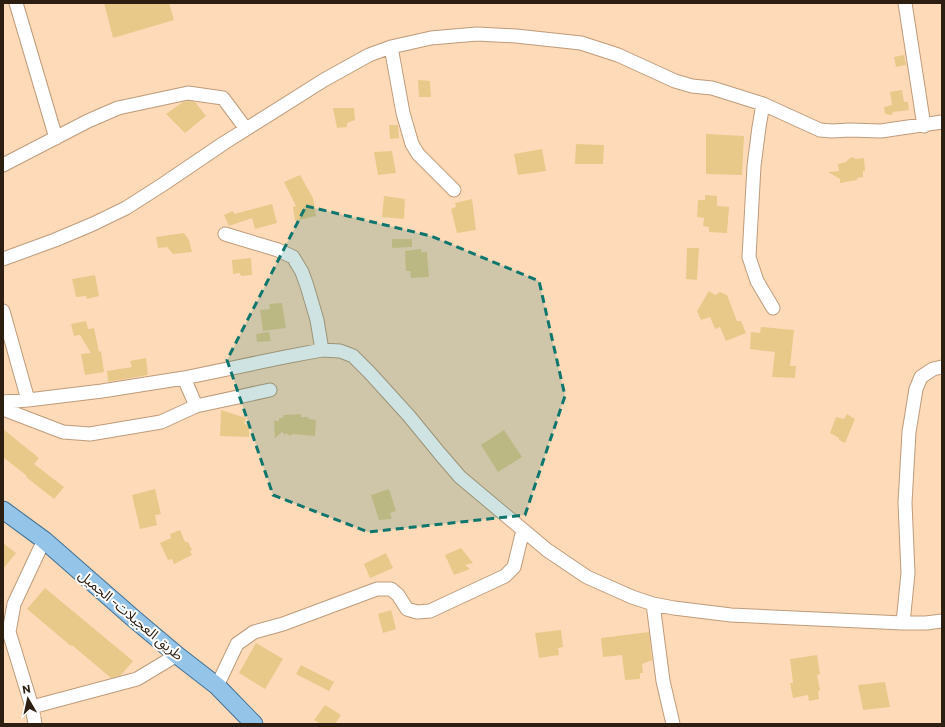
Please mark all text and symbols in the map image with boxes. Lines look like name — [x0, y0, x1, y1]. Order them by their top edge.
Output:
street label: طريق العجيلات- الجميل — [74, 566, 187, 665]
north arrow — [8, 679, 48, 719]
text: N — [21, 682, 31, 696]

